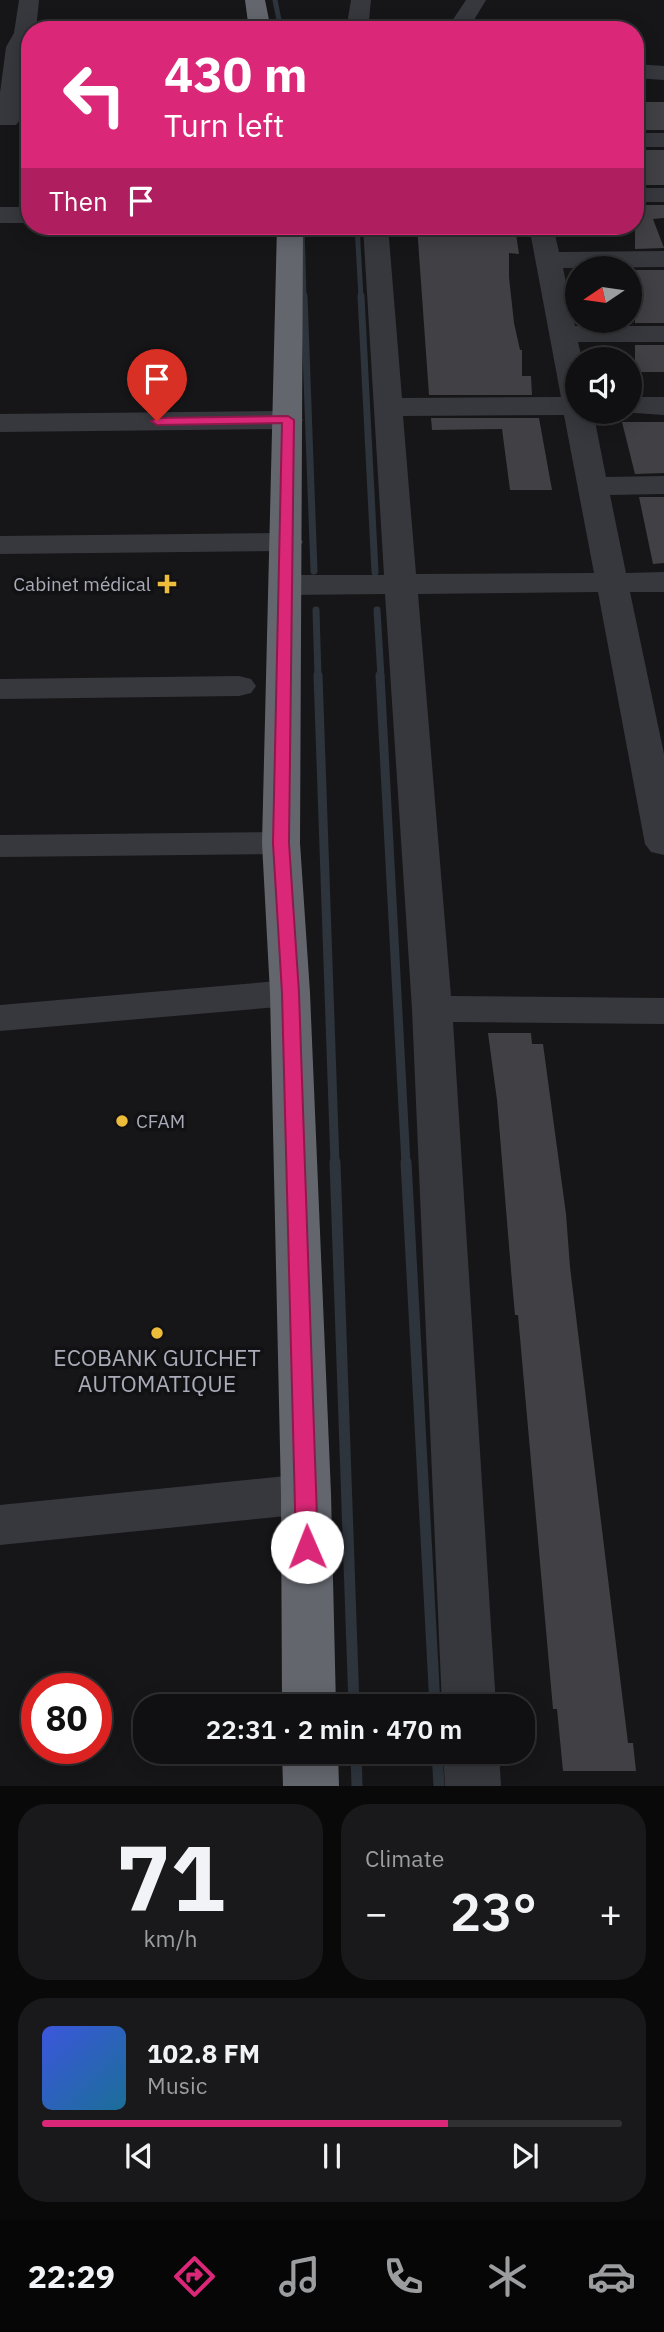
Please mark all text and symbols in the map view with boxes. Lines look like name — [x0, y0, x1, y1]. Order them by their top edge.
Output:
text: 430 m — [164, 42, 308, 105]
icon: left — [49, 49, 140, 140]
text: Turn left — [164, 104, 284, 146]
icon: arrive — [122, 182, 160, 220]
text: Then — [49, 184, 108, 218]
north arrow — [565, 256, 642, 332]
map controls — [565, 256, 642, 424]
button: sound — [565, 347, 642, 424]
pin — [127, 349, 187, 421]
icon: arrive — [138, 360, 176, 398]
place label: Cabinet médical — [13, 572, 151, 596]
marker: Cabinet médical — [157, 574, 177, 594]
place label: CFAM — [136, 1109, 185, 1133]
marker: CFAM — [114, 1113, 130, 1129]
marker: ECOBANK GUICHET AUTOMATIQUE — [149, 1325, 165, 1341]
place label: ECOBANK GUICHET AUTOMATIQUE — [53, 1342, 261, 1398]
position arrow — [270, 1510, 344, 1584]
speed limit sign: 80 — [21, 1673, 112, 1764]
text: 22:31 · 2 min · 470 m — [206, 1712, 462, 1746]
text: 71 — [116, 1818, 225, 1936]
text: Climate — [365, 1843, 444, 1873]
text: 23° — [450, 1878, 537, 1945]
text: − — [365, 1888, 388, 1937]
text: + — [599, 1888, 622, 1937]
text: km/h — [143, 1923, 198, 1953]
text: 102.8 FM — [147, 2036, 260, 2070]
text: Music — [147, 2070, 207, 2100]
icon: previous — [120, 2137, 158, 2175]
icon: pause — [313, 2137, 351, 2175]
icon: next — [506, 2137, 544, 2175]
icon: directions — [170, 2252, 219, 2301]
icon: music — [275, 2252, 324, 2301]
icon: phone — [379, 2252, 428, 2301]
icon: climate — [483, 2252, 532, 2301]
icon: car — [587, 2252, 636, 2301]
text: 22:29 — [28, 2255, 115, 2297]

